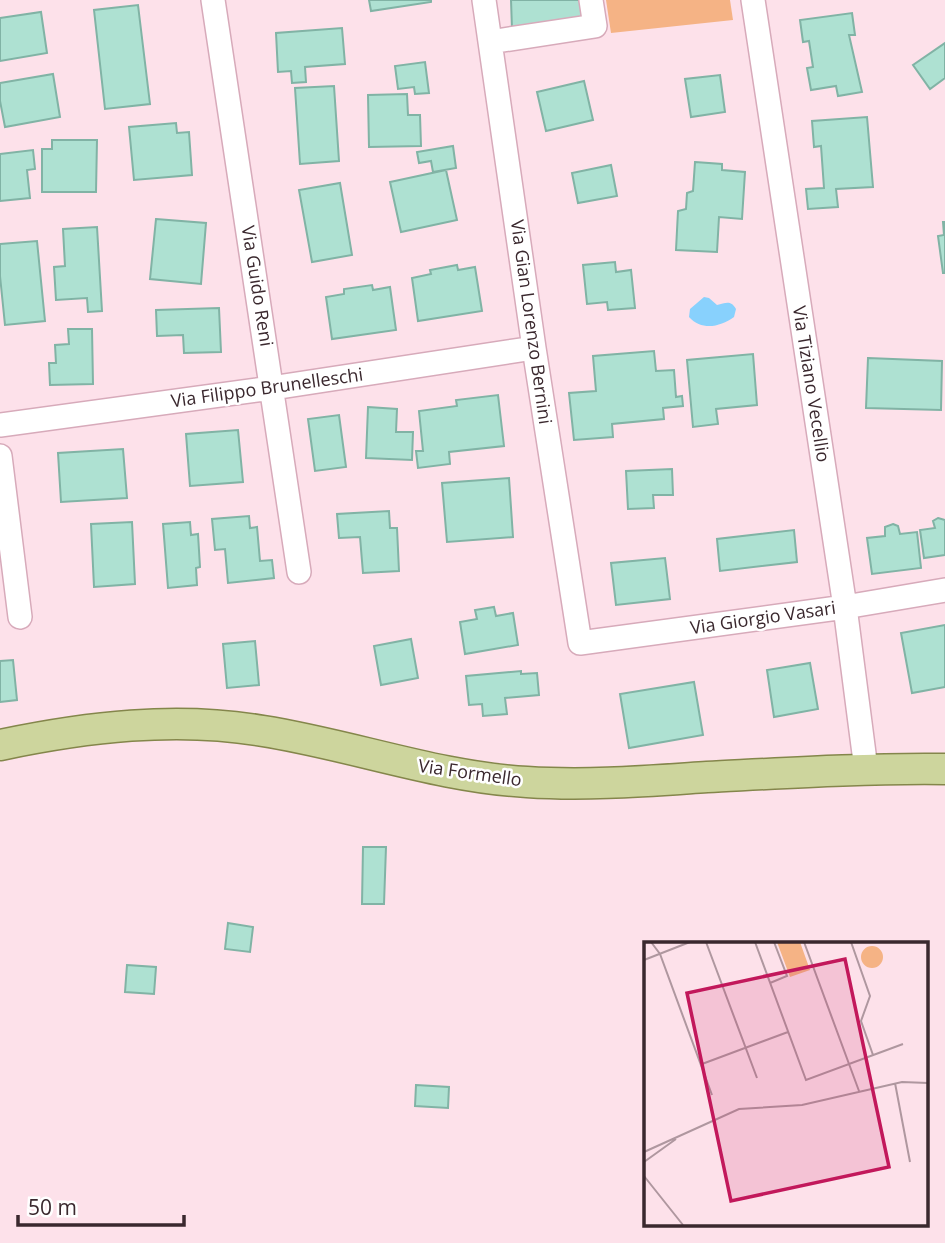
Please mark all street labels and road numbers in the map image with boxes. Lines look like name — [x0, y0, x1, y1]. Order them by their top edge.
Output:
street label: Via Gian Lorenzo Bernini — [506, 218, 558, 426]
street label: Via Guido Reni — [237, 224, 279, 348]
street label: Via Tiziano Vecellio — [788, 304, 836, 464]
street label: Via Filippo Brunelleschi — [169, 362, 364, 412]
street label: Via Giorgio Vasari — [688, 595, 837, 639]
street label: Via Formello — [417, 753, 523, 791]

